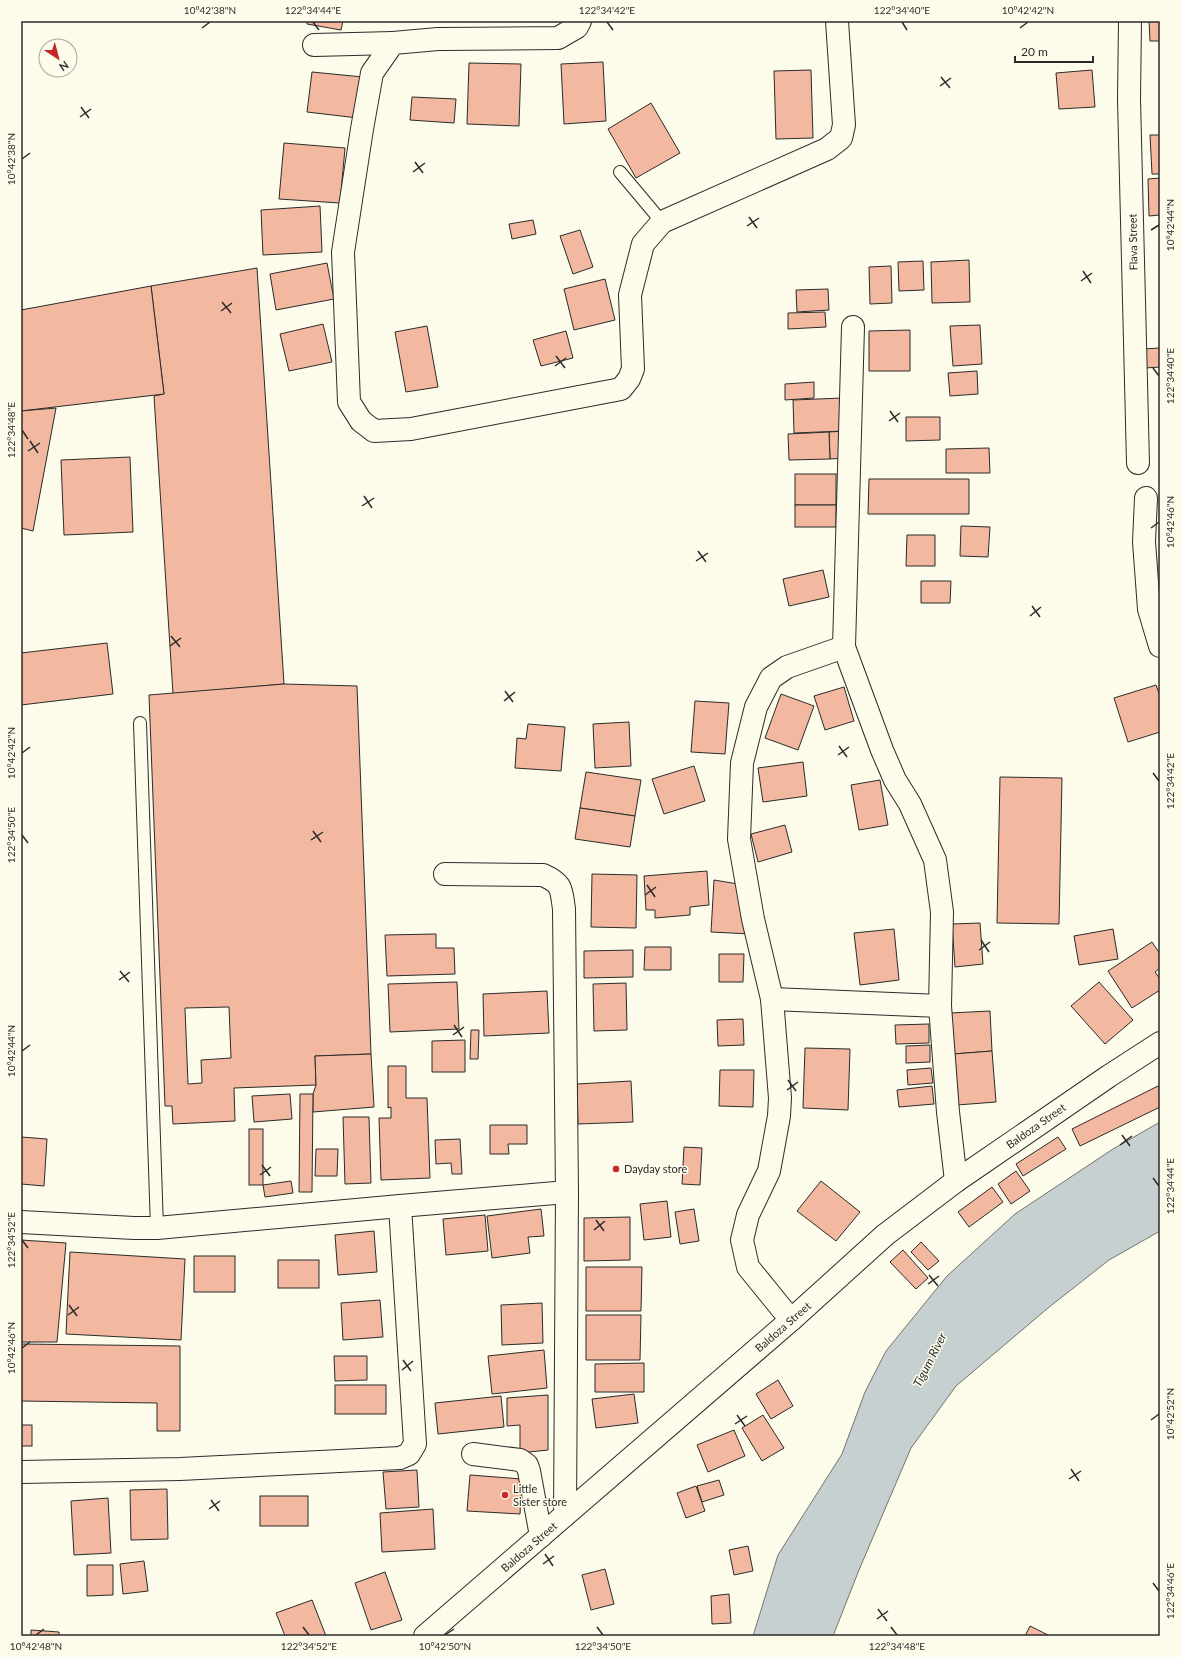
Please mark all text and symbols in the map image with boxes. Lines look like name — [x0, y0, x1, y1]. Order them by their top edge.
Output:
text: 10°42'38"N — [184, 4, 236, 16]
text: 122°34'44"E — [285, 4, 341, 16]
text: 122°34'42"E — [579, 4, 635, 16]
text: 122°34'40"E — [874, 4, 930, 16]
text: 10°42'42"N — [1002, 4, 1054, 16]
north arrow — [38, 38, 78, 78]
scale bar — [1015, 38, 1093, 64]
text: 20 m — [1021, 44, 1048, 59]
text: N — [57, 59, 71, 74]
text: 10°42'38"N — [5, 133, 17, 185]
text: 10°42'44"N — [1164, 199, 1176, 251]
street label: Flava Street — [1126, 213, 1139, 271]
text: 122°34'40"E — [1164, 348, 1176, 404]
text: 122°34'48"E — [5, 402, 17, 458]
text: 10°42'46"N — [1164, 496, 1176, 548]
text: 10°42'42"N — [5, 727, 17, 779]
text: 122°34'42"E — [1164, 753, 1176, 809]
text: 122°34'50"E — [5, 807, 17, 863]
text: 10°42'44"N — [5, 1025, 17, 1077]
street label: Baldoza Street — [1003, 1100, 1068, 1151]
text: 122°34'44"E — [1164, 1158, 1176, 1214]
place label: Dayday store — [624, 1162, 687, 1175]
marker: Dayday store — [611, 1164, 621, 1174]
text: 122°34'52"E — [5, 1212, 17, 1268]
street label: Baldoza Street — [752, 1299, 813, 1354]
text: 10°42'46"N — [5, 1322, 17, 1374]
water label: Tigum River — [910, 1329, 950, 1389]
text: 10°42'52"N — [1164, 1388, 1176, 1440]
place label: Little Sister store — [513, 1482, 567, 1508]
marker: Little Sister store — [500, 1490, 510, 1500]
street label: Baldoza Street — [498, 1519, 559, 1574]
text: 122°34'46"E — [1164, 1563, 1176, 1619]
text: 10°42'48"N — [10, 1640, 62, 1652]
text: 122°34'52"E — [281, 1640, 337, 1652]
text: 10°42'50"N — [419, 1640, 471, 1652]
text: 122°34'50"E — [575, 1640, 631, 1652]
text: 122°34'48"E — [869, 1640, 925, 1652]

